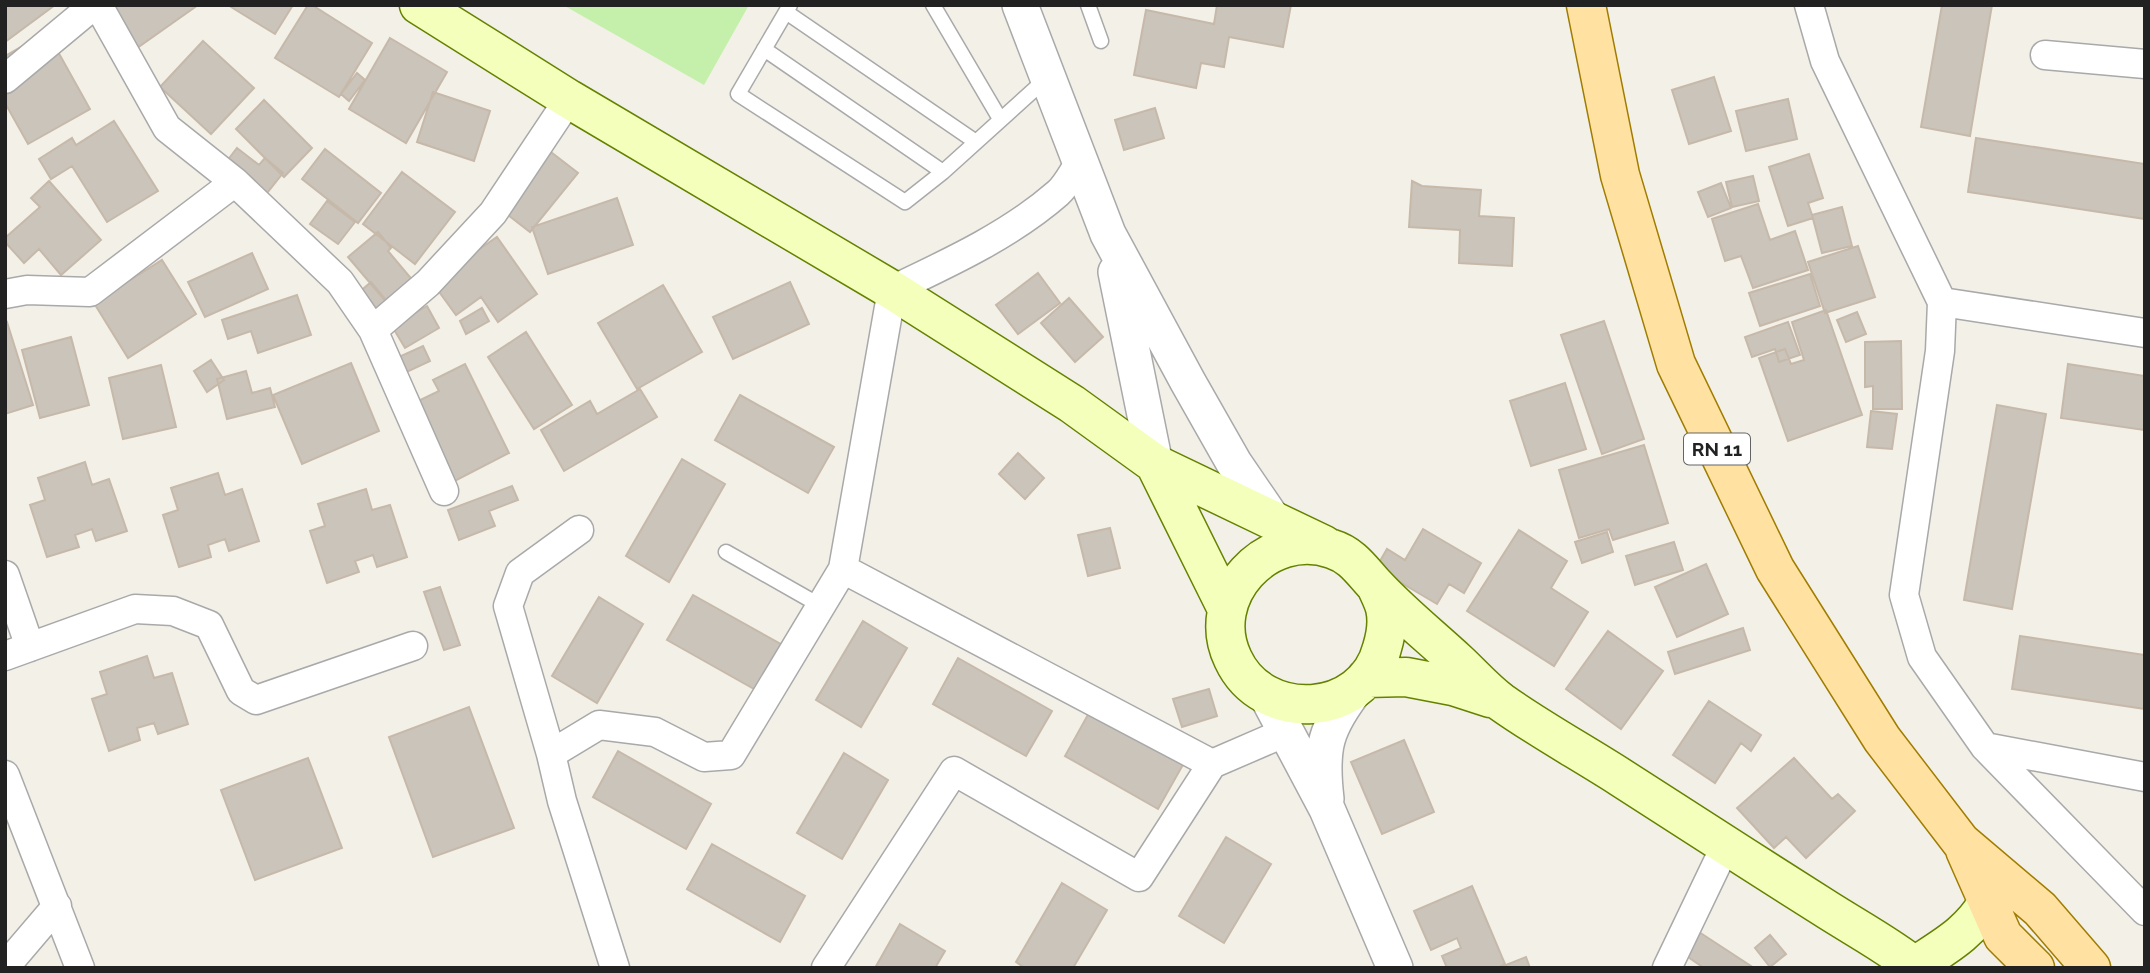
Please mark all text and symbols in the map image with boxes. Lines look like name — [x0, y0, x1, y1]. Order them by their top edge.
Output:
road number: RN 11 — [1684, 433, 1750, 464]

